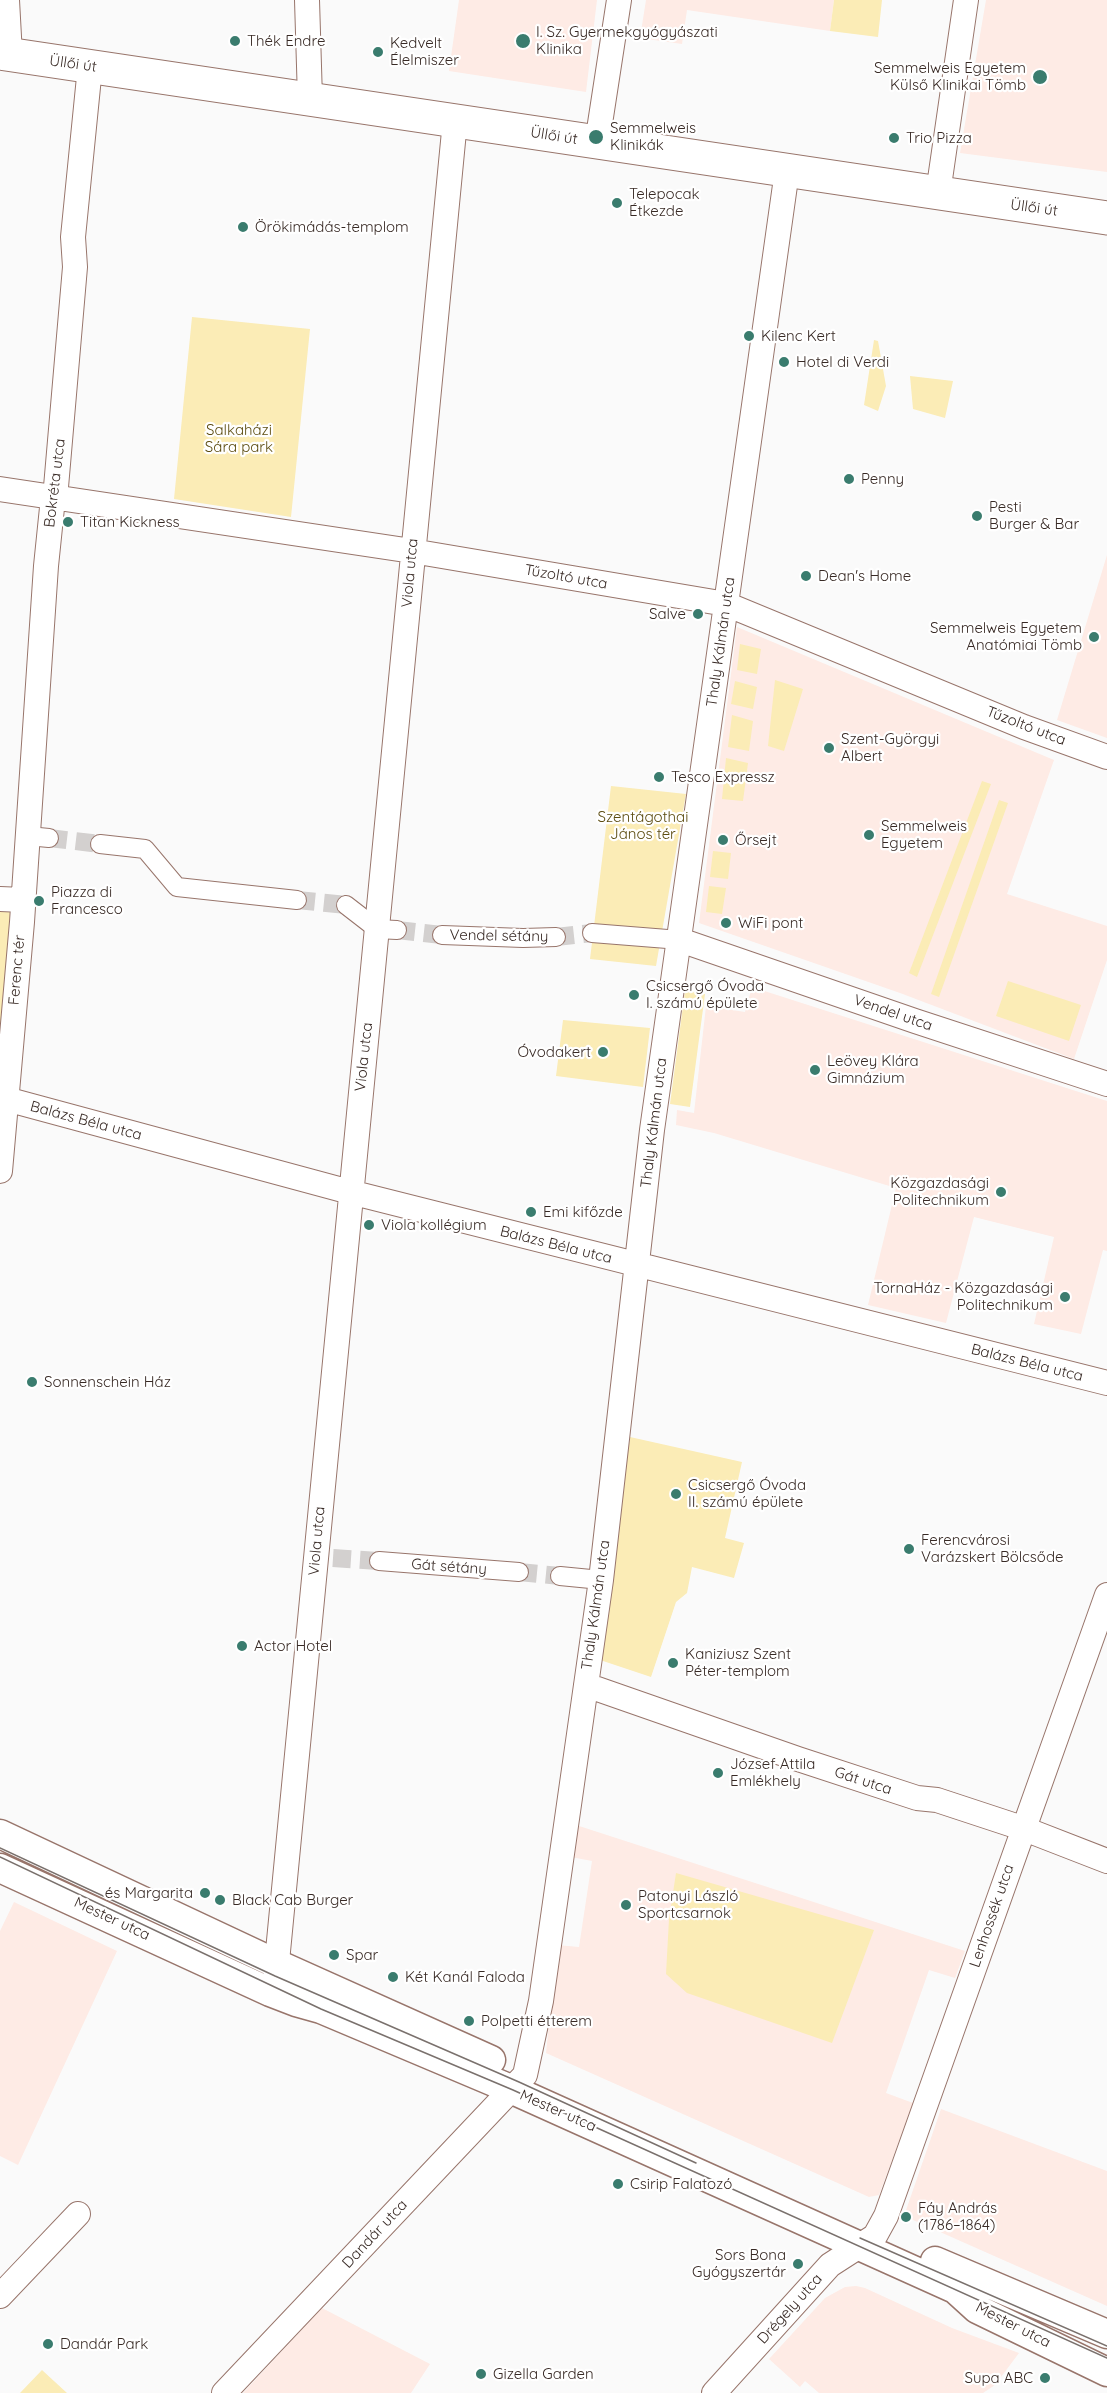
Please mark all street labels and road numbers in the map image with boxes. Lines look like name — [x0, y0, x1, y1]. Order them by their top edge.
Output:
street label: Üllői út — [48, 52, 98, 76]
street label: Üllői út — [529, 123, 579, 149]
street label: Üllői út — [1009, 196, 1059, 220]
street label: Bokréta utca — [41, 438, 69, 528]
street label: Viola utca — [398, 538, 422, 608]
street label: Tűzoltó utca — [523, 561, 609, 593]
street label: Thaly Kálmán utca — [703, 576, 739, 708]
street label: Tűzoltó utca — [984, 703, 1068, 749]
street label: Vendel sétány — [450, 926, 548, 946]
street label: Ferenc tér — [5, 934, 29, 1006]
street label: Vendel utca — [851, 991, 935, 1035]
street label: Viola utca — [351, 1022, 377, 1092]
street label: Thaly Kálmán utca — [637, 1057, 671, 1189]
street label: Balázs Béla utca — [28, 1097, 144, 1145]
street label: Balázs Béla utca — [498, 1222, 614, 1268]
street label: Balázs Béla utca — [969, 1340, 1085, 1386]
street label: Viola utca — [305, 1506, 329, 1576]
street label: Thaly Kálmán utca — [578, 1539, 614, 1671]
street label: Gát sétány — [411, 1555, 487, 1579]
street label: Gát utca — [832, 1763, 894, 1799]
street label: Lenhossék utca — [966, 1862, 1018, 1970]
street label: Mester utca — [71, 1894, 153, 1944]
street label: Mester utca — [517, 2086, 599, 2136]
street label: Dandár utca — [339, 2196, 411, 2272]
street label: Drégely utca — [754, 2270, 826, 2348]
street label: Mester utca — [973, 2298, 1053, 2352]

